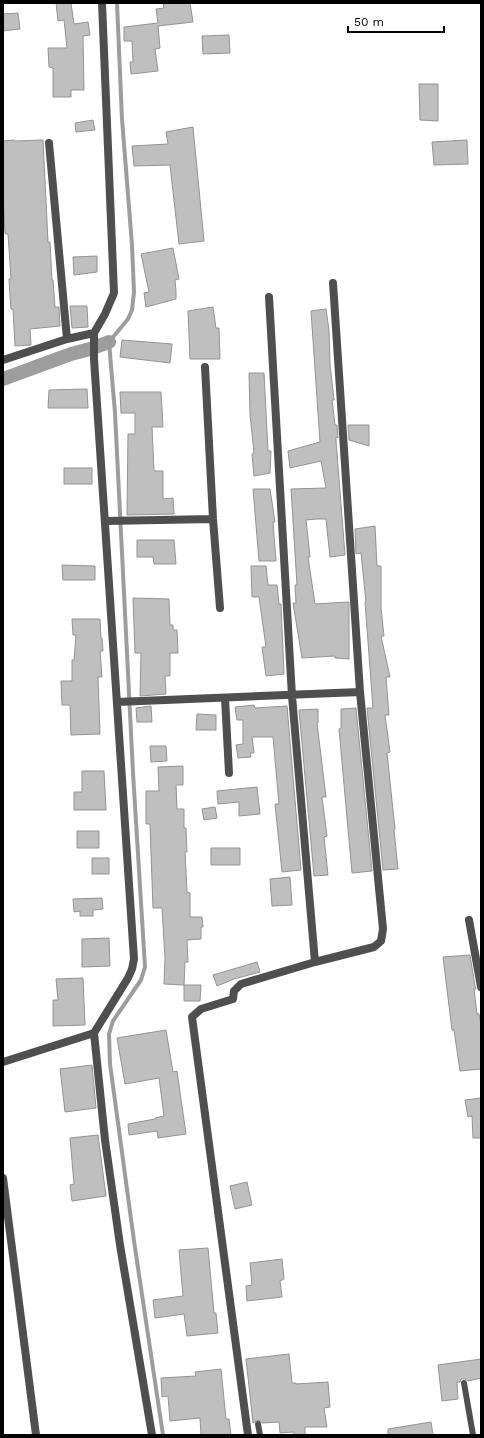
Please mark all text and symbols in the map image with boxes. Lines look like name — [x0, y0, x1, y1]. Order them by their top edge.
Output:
scale bar — [348, 8, 444, 34]
text: 50 m — [354, 15, 384, 29]

